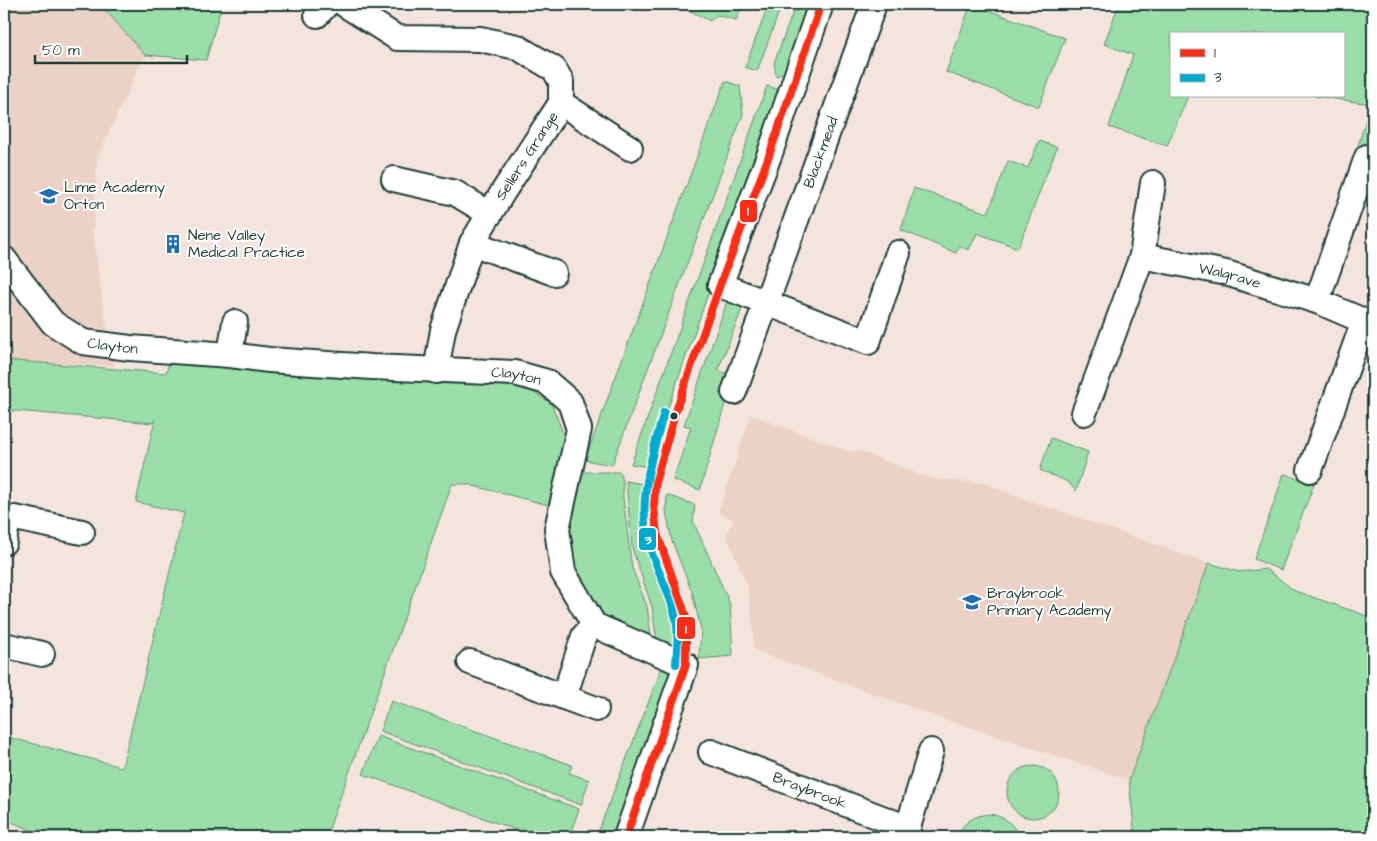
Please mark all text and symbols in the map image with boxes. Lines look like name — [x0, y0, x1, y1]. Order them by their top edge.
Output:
scale bar — [35, 32, 188, 64]
legend — [1170, 32, 1344, 98]
text: 50 m — [42, 40, 80, 61]
text: 1 — [1214, 43, 1216, 64]
text: 3 — [1214, 67, 1222, 88]
street label: Sellers Grange — [490, 107, 564, 205]
street label: Blackmead — [798, 113, 843, 191]
place label: Lime Academy Orton — [64, 177, 165, 215]
school or university icon: Lime Academy Orton — [38, 185, 60, 207]
line badge: 1 — [739, 199, 758, 223]
text: 1 — [747, 201, 749, 221]
place label: Nene Valley Medical Practice — [188, 225, 305, 263]
building icon: Nene Valley Medical Practice — [162, 233, 184, 255]
street label: Walgrave — [1197, 257, 1264, 294]
street label: Clayton — [86, 332, 139, 359]
street label: Clayton — [491, 362, 544, 391]
unlabelled marker — [669, 411, 679, 421]
line badge: 3 — [638, 527, 657, 551]
text: 3 — [643, 530, 652, 550]
place label: Braybrook Primary Academy — [987, 583, 1111, 622]
school or university icon: Braybrook Primary Academy — [961, 591, 983, 613]
line badge: 1 — [676, 616, 696, 640]
text: 1 — [685, 619, 687, 639]
street label: Braybrook — [770, 766, 850, 814]

